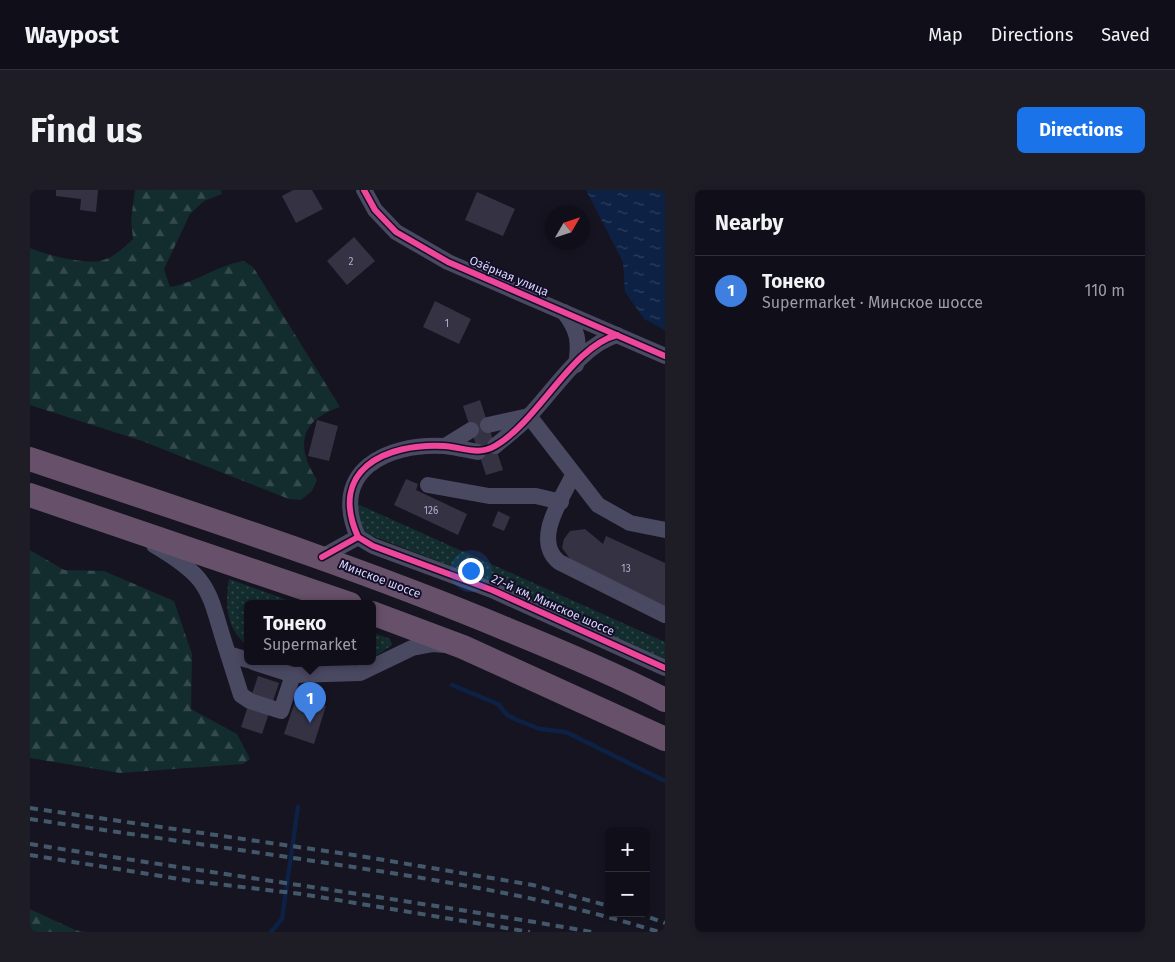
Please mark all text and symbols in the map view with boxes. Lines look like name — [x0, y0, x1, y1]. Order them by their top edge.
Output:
text: Waypost — [25, 21, 119, 49]
text: Map — [928, 24, 963, 46]
text: Directions — [991, 24, 1073, 46]
text: Saved — [1101, 24, 1150, 46]
button: Directions — [1017, 107, 1145, 153]
text: Find us — [30, 109, 142, 151]
north arrow — [545, 205, 590, 250]
text: Nearby — [715, 210, 783, 236]
street label: Озёрная улица — [467, 253, 551, 299]
house number: 2 — [349, 256, 354, 268]
text: Тонеко — [762, 270, 825, 293]
text: 1 — [727, 281, 735, 300]
text: 110 m — [1084, 281, 1125, 300]
text: Supermarket · Минское шоссе — [762, 293, 983, 312]
house number: 1 — [445, 318, 449, 330]
house number: 126 — [424, 505, 438, 517]
street label: Минское шоссе — [337, 557, 423, 601]
your location — [458, 558, 484, 584]
house number: 13 — [621, 563, 631, 575]
street label: 27-й км, Минское шоссе — [489, 572, 617, 638]
popup — [244, 600, 376, 665]
text: Тонеко — [263, 612, 326, 635]
text: Supermarket — [263, 635, 357, 654]
pin: 1 — [294, 682, 326, 723]
map controls — [605, 827, 650, 917]
button: + — [605, 827, 650, 872]
button: − — [605, 872, 650, 917]

